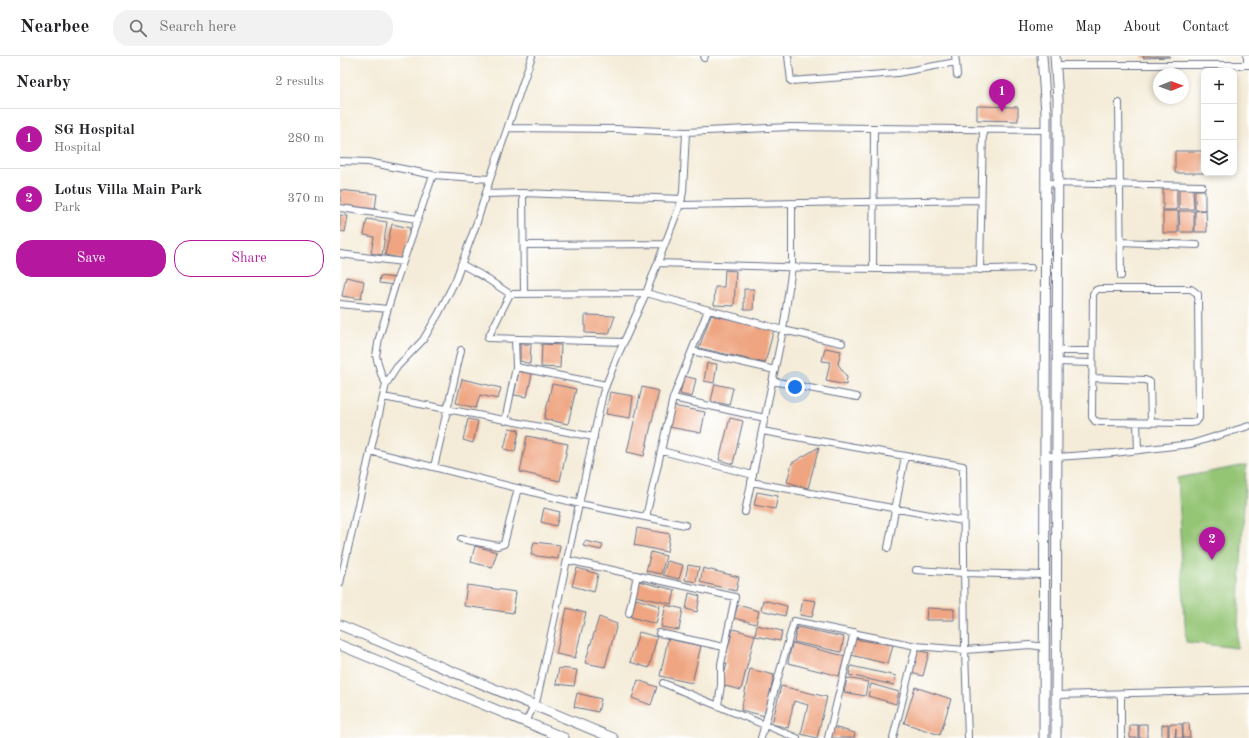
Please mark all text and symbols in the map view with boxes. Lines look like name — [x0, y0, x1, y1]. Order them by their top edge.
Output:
search box — [113, 10, 393, 46]
icon: search — [127, 17, 149, 39]
text: Nearbee — [20, 18, 89, 37]
text: Search here — [159, 20, 236, 35]
text: Home — [1018, 20, 1053, 34]
text: Map — [1075, 20, 1101, 34]
text: About — [1123, 20, 1160, 34]
text: Contact — [1182, 20, 1229, 34]
north arrow — [1153, 68, 1189, 104]
map controls — [1201, 68, 1237, 176]
button: + — [1201, 68, 1237, 104]
text: Nearby — [16, 74, 71, 91]
text: 2 results — [275, 75, 324, 88]
pin: 1 — [989, 79, 1015, 112]
button: − — [1201, 104, 1237, 140]
text: SG Hospital — [54, 123, 135, 138]
text: 1 — [25, 132, 33, 145]
text: 280 m — [287, 132, 324, 145]
button: layers — [1201, 140, 1237, 176]
text: Hospital — [54, 141, 101, 154]
text: Lotus Villa Main Park — [54, 183, 202, 198]
text: 2 — [25, 192, 33, 205]
text: 370 m — [287, 192, 324, 205]
text: Park — [54, 201, 81, 214]
button: Save — [16, 240, 166, 277]
button: Share — [174, 240, 324, 277]
your location — [785, 377, 805, 397]
pin: 2 — [1199, 527, 1225, 560]

